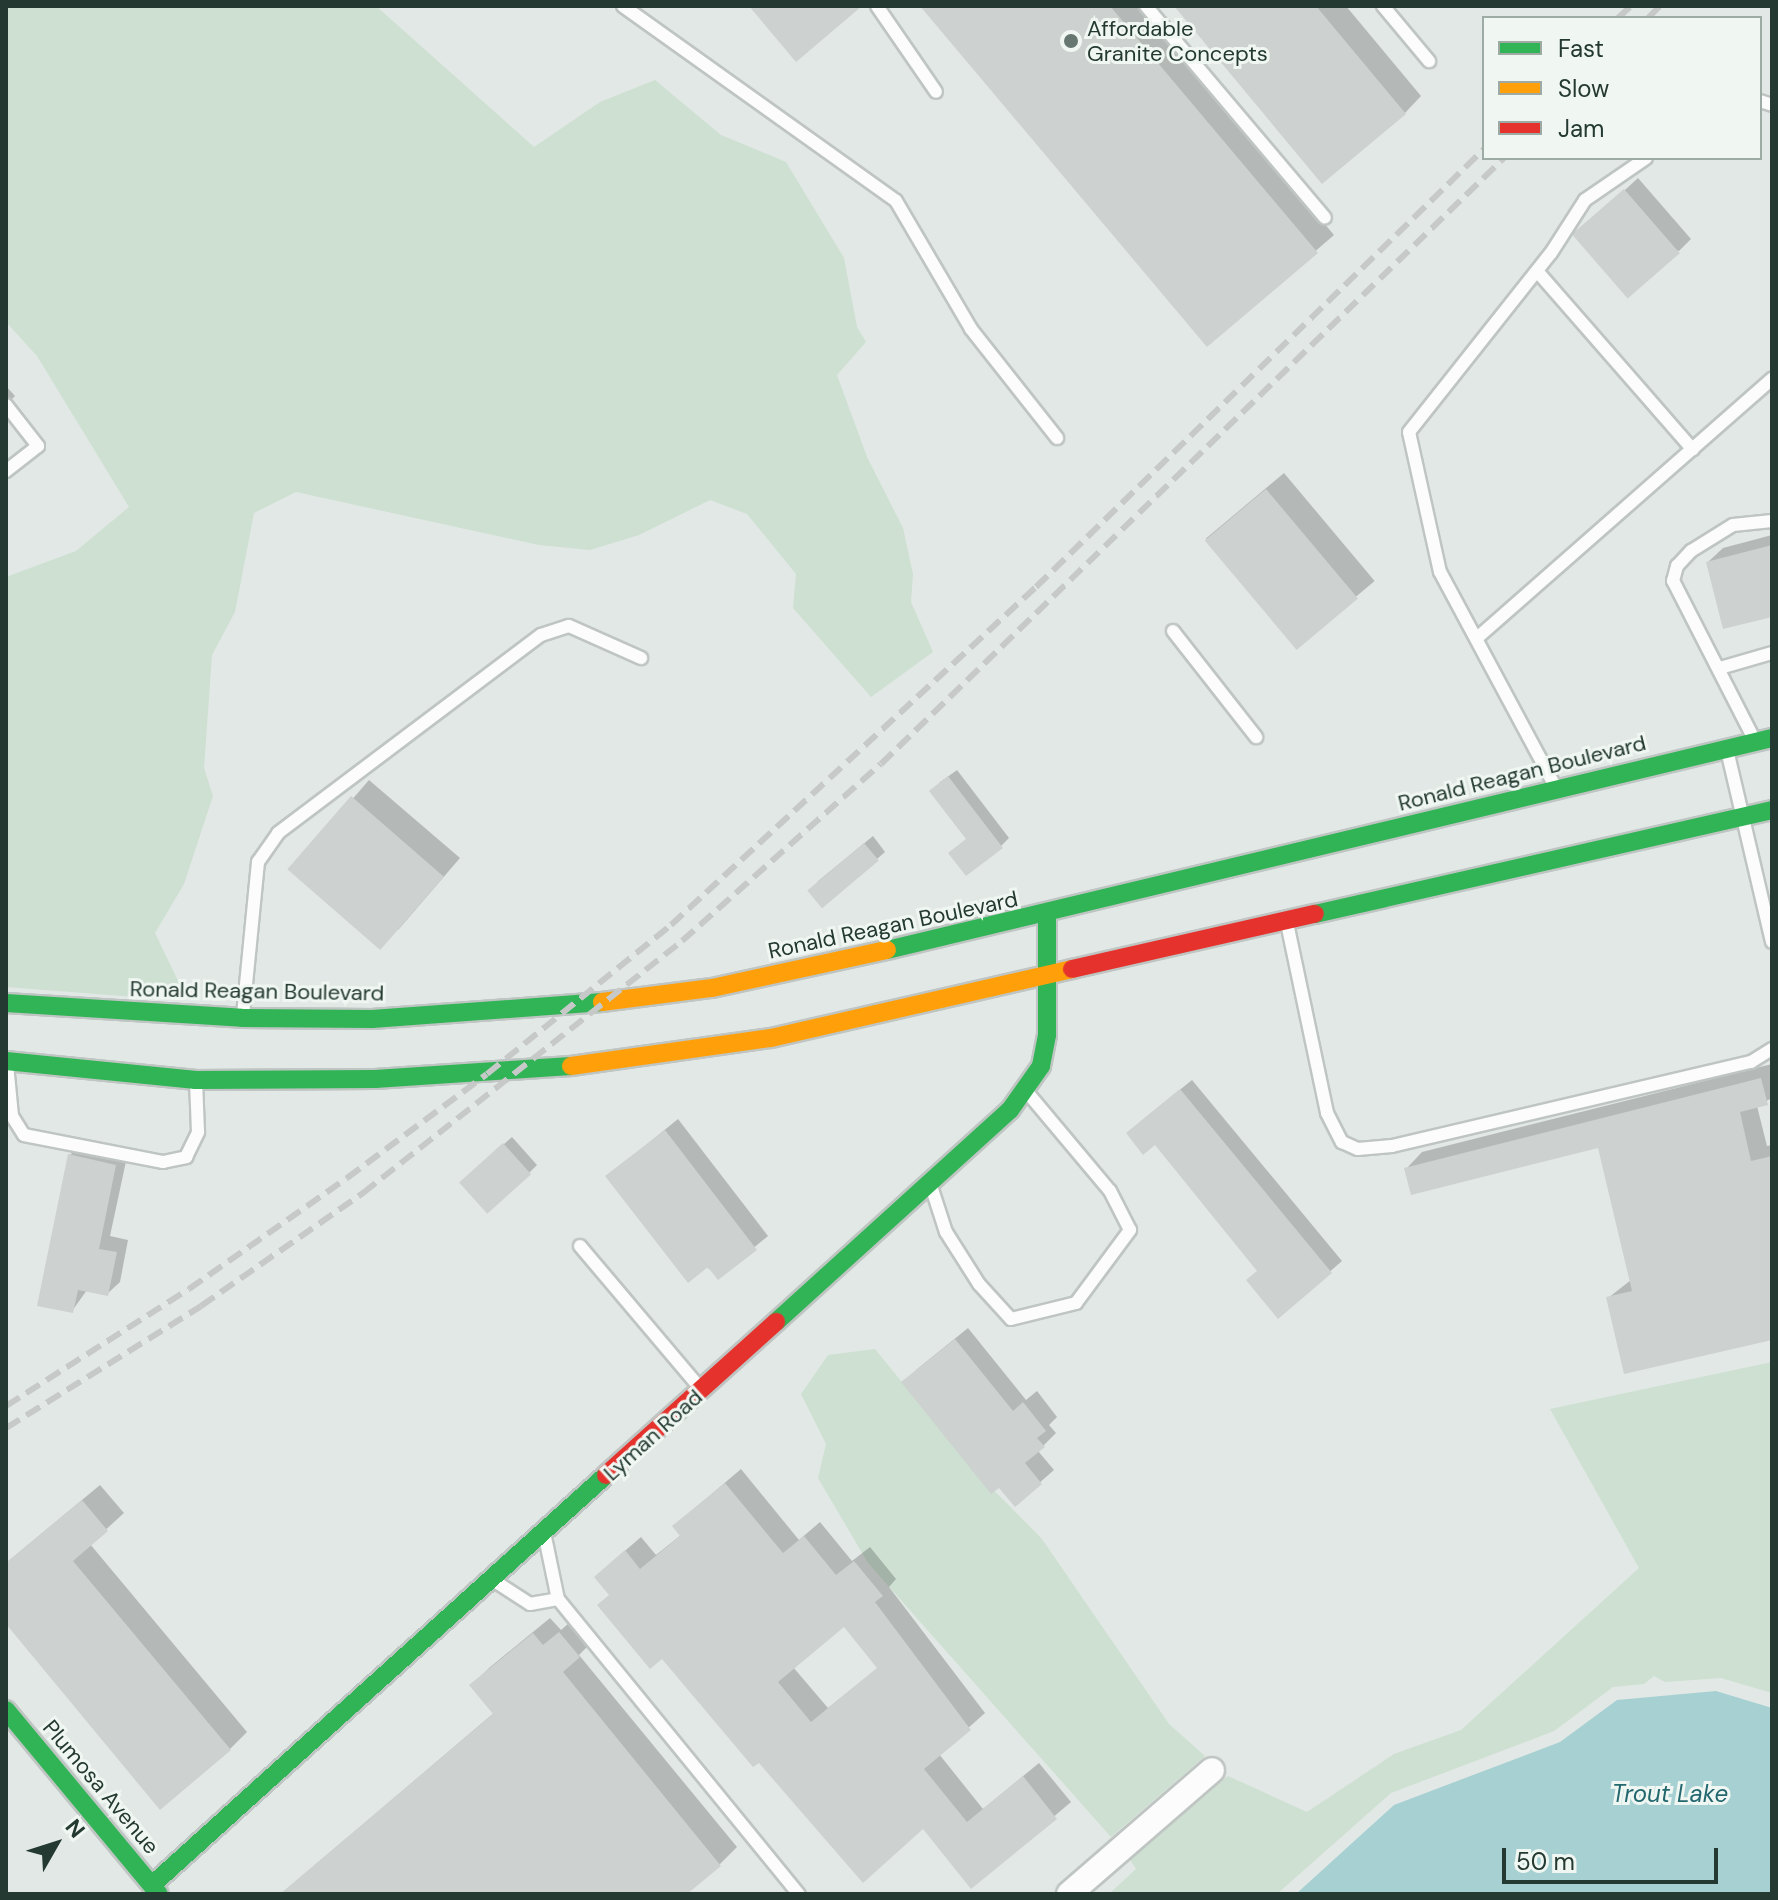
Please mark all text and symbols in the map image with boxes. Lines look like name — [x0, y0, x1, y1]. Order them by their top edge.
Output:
place label: Affordable Granite Concepts — [1087, 15, 1268, 66]
legend — [1482, 16, 1762, 160]
marker: Affordable Granite Concepts — [1062, 32, 1080, 50]
text: Fast — [1558, 33, 1604, 64]
text: Slow — [1558, 73, 1609, 104]
text: Jam — [1558, 113, 1604, 144]
street label: Ronald Reagan Boulevard — [1395, 729, 1649, 817]
street label: Ronald Reagan Boulevard — [766, 886, 1020, 964]
street label: Ronald Reagan Boulevard — [129, 976, 385, 1006]
street label: Lyman Road — [598, 1384, 708, 1486]
street label: Plumosa Avenue — [37, 1715, 165, 1859]
water label: Trout Lake — [1612, 1780, 1728, 1808]
north arrow — [16, 1804, 96, 1884]
text: N — [59, 1813, 91, 1844]
scale bar — [1506, 1832, 1722, 1882]
text: 50 m — [1516, 1846, 1575, 1877]

